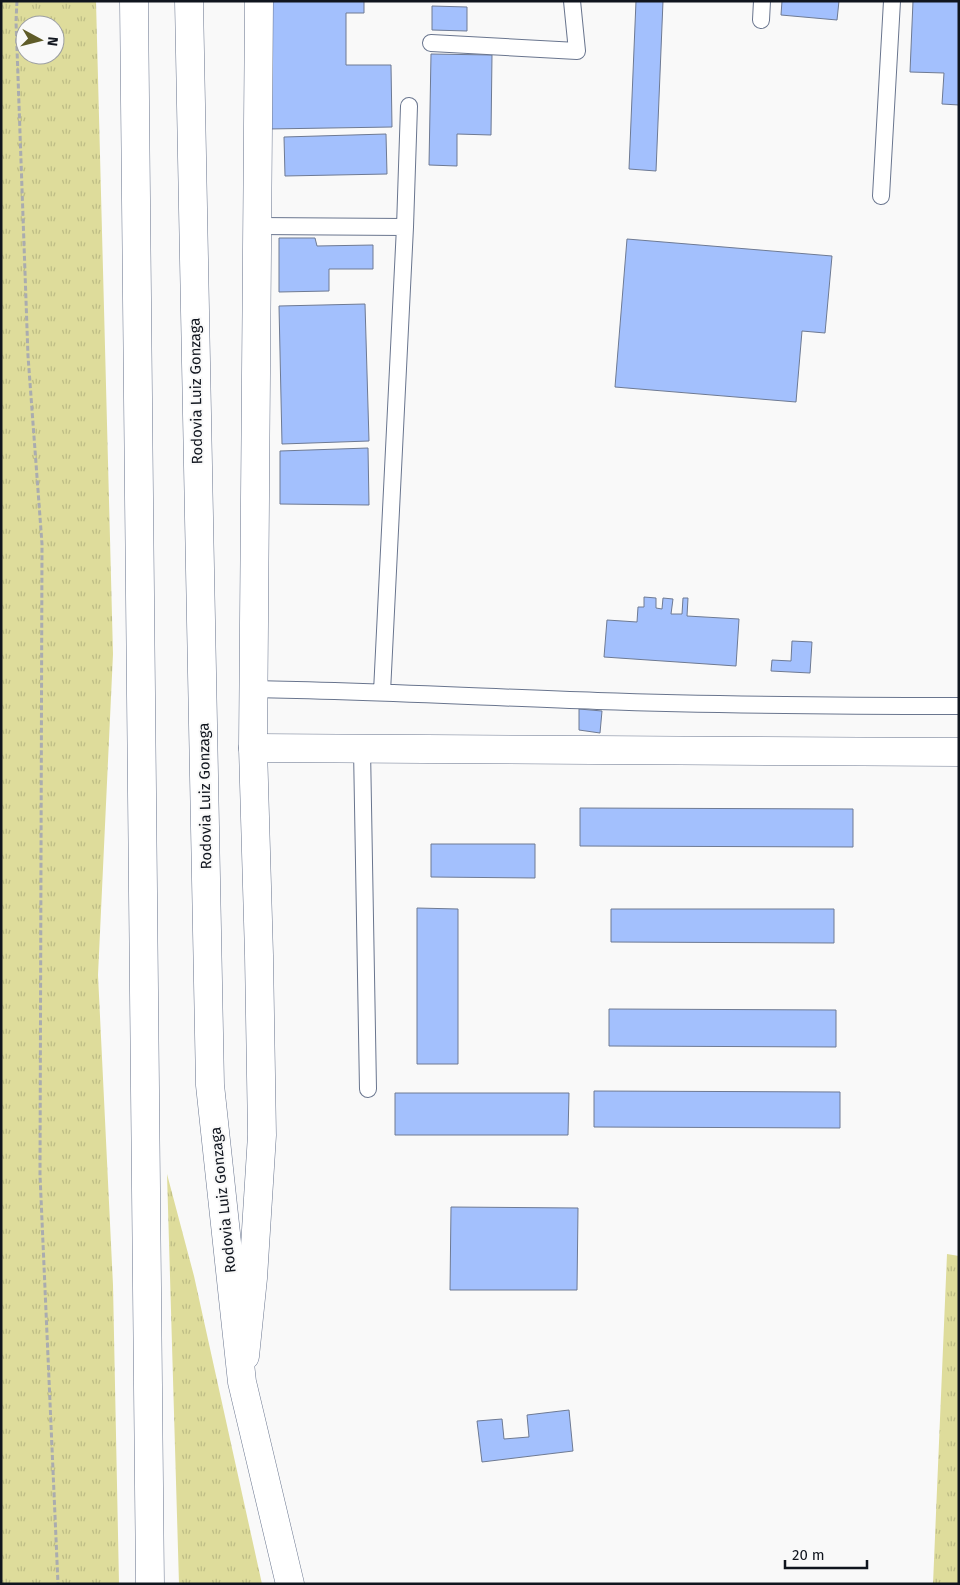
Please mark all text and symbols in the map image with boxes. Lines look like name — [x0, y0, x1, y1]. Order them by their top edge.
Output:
north arrow — [15, 15, 65, 65]
text: N — [43, 36, 61, 47]
street label: Rodovia Luiz Gonzaga — [186, 317, 206, 465]
street label: Rodovia Luiz Gonzaga — [195, 722, 215, 870]
street label: Rodovia Luiz Gonzaga — [206, 1126, 240, 1274]
scale bar — [785, 1538, 868, 1570]
text: 20 m — [792, 1546, 825, 1564]

